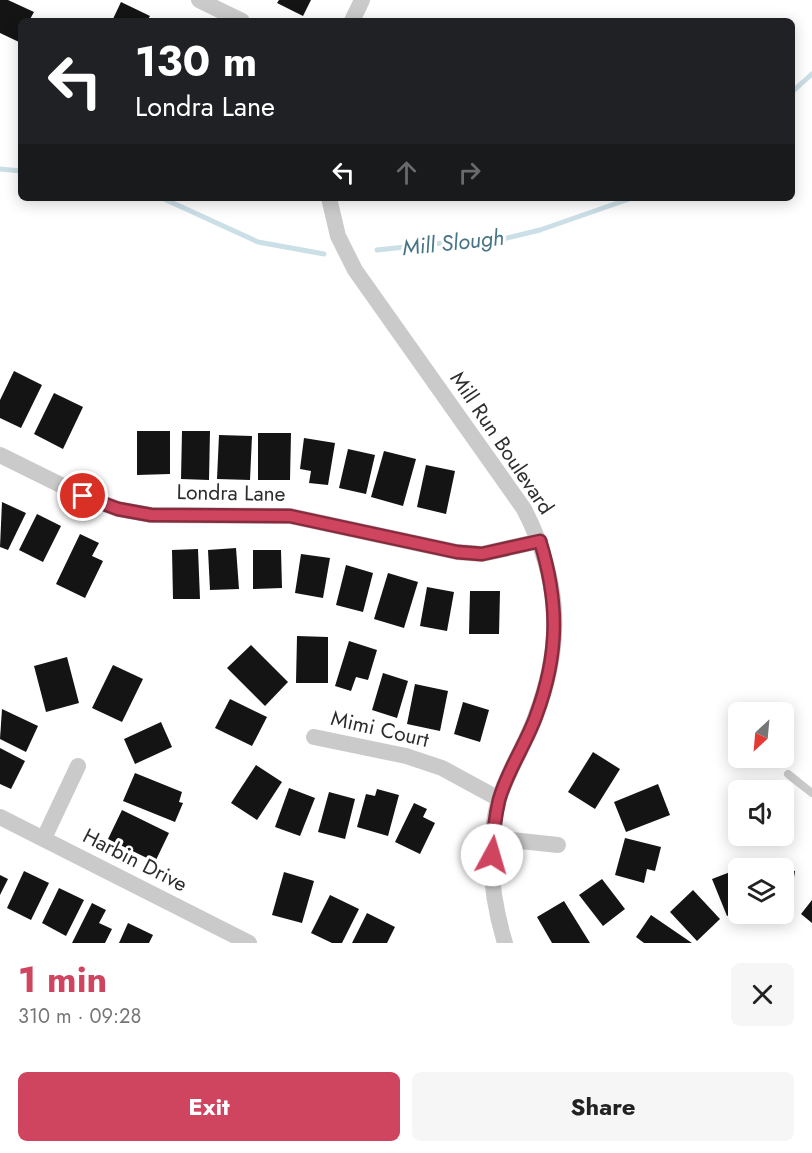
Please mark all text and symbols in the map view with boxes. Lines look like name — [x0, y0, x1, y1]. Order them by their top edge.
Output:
text: 130 m — [135, 31, 257, 92]
icon: left — [36, 42, 114, 120]
text: Londra Lane — [135, 87, 275, 126]
icon: left — [327, 156, 360, 189]
icon: ahead — [390, 156, 423, 189]
icon: right — [453, 156, 486, 189]
water label: Mill Slough — [401, 221, 505, 263]
street label: Mill Run Boulevard — [443, 366, 561, 520]
pin — [57, 470, 108, 521]
street label: Londra Lane — [176, 477, 286, 509]
icon: arrive — [66, 479, 99, 512]
north arrow — [728, 702, 794, 768]
map controls — [728, 702, 794, 924]
street label: Mimi Court — [328, 703, 432, 755]
button: sound — [728, 780, 794, 846]
street label: Harbin Drive — [78, 821, 193, 899]
position arrow — [460, 823, 524, 887]
button: layers — [728, 858, 794, 924]
text: 1 min — [18, 953, 107, 1005]
button: close — [731, 963, 794, 1026]
text: 310 m · 09:28 — [18, 1002, 141, 1031]
button: Exit — [18, 1072, 400, 1141]
button: Share — [412, 1072, 794, 1141]

